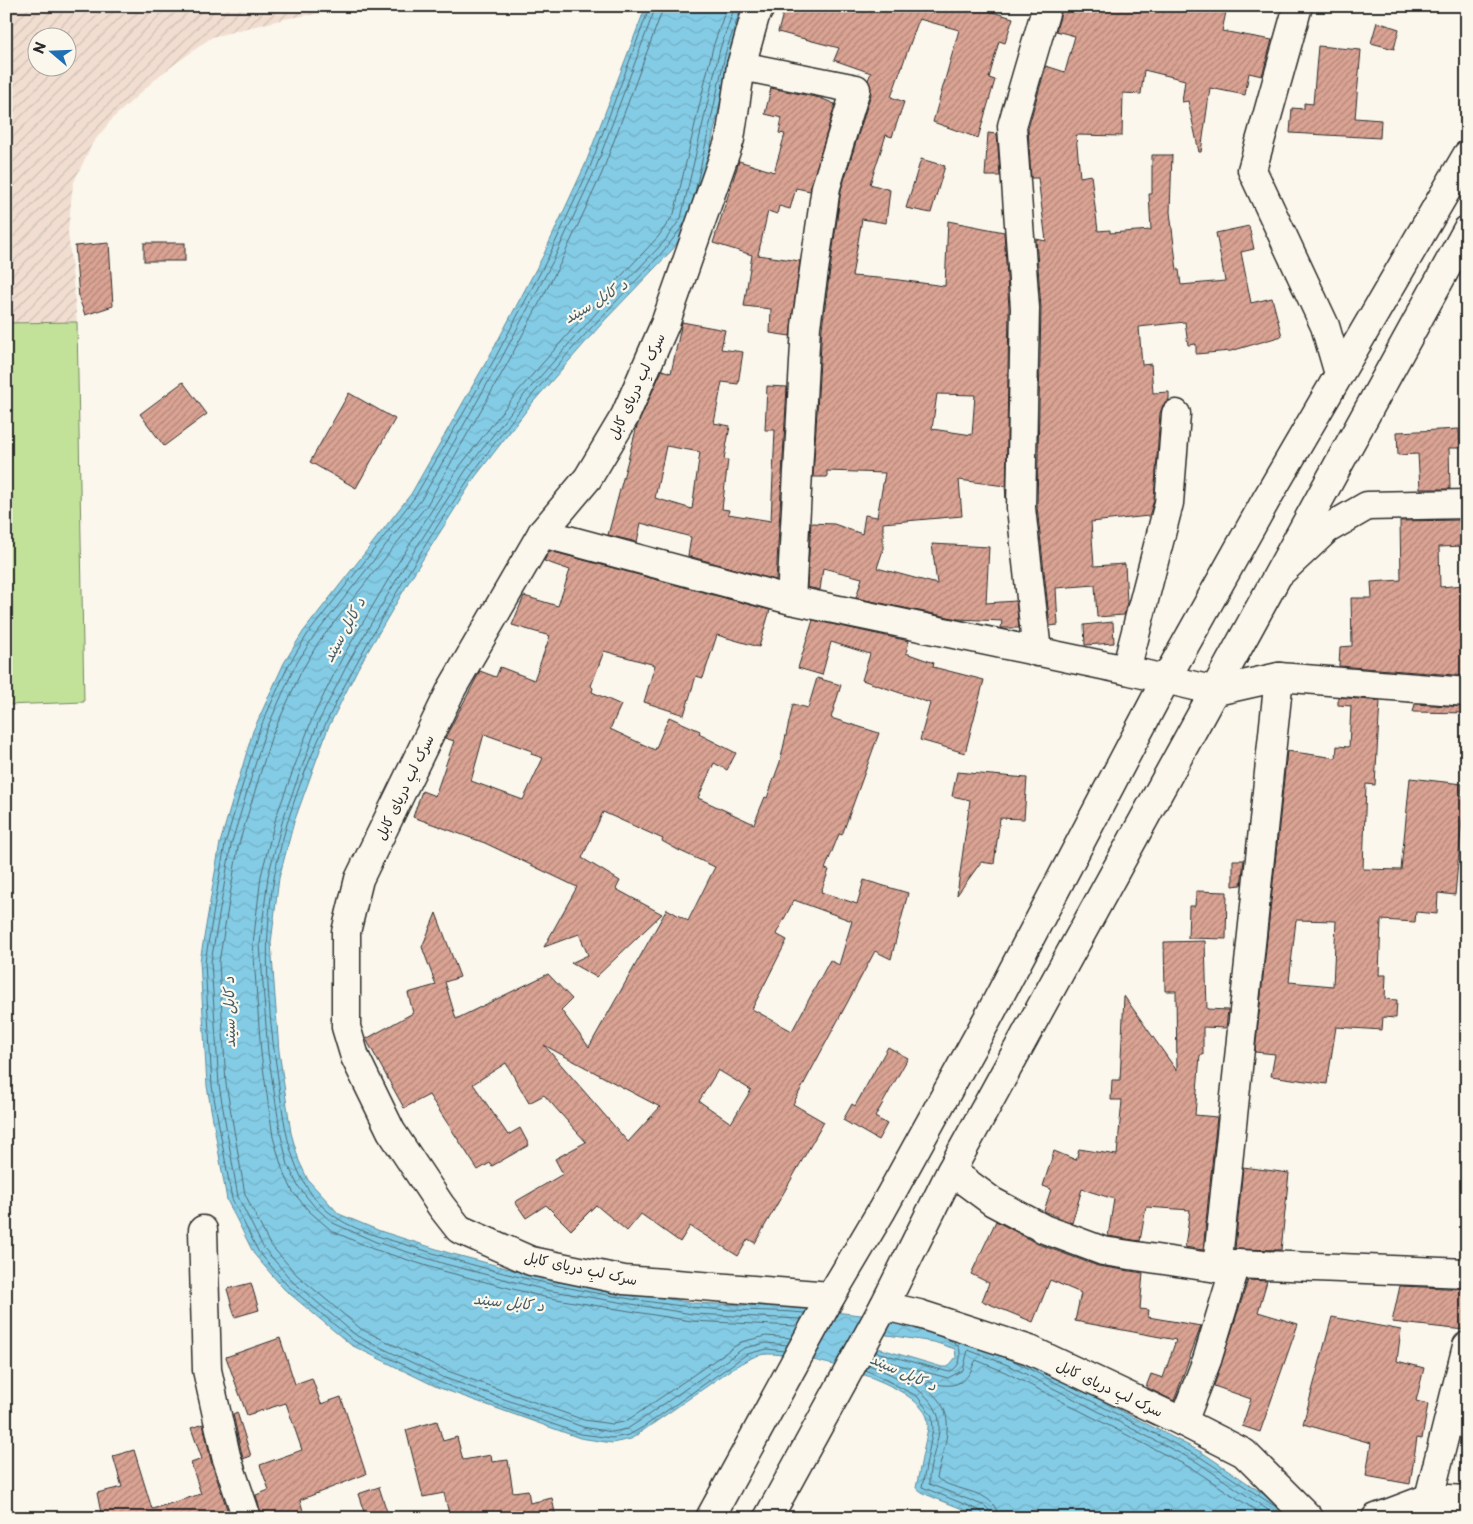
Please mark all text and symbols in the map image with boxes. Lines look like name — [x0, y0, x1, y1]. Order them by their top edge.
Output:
north arrow — [28, 28, 78, 78]
text: N — [28, 39, 51, 56]
water label: د کابل سيند — [559, 272, 631, 328]
street label: سرک لبِ دریای کابل — [602, 329, 671, 443]
water label: د کابل سيند — [316, 592, 370, 666]
street label: سرک لبِ دریای کابل — [369, 731, 440, 844]
water label: د کابل سيند — [216, 976, 240, 1048]
street label: سرک لبِ دریای کابل — [522, 1246, 639, 1292]
water label: د کابل سيند — [472, 1286, 546, 1316]
water label: د کابل سيند — [867, 1346, 941, 1396]
street label: سرک لبِ دریای کابل — [1053, 1354, 1167, 1423]

